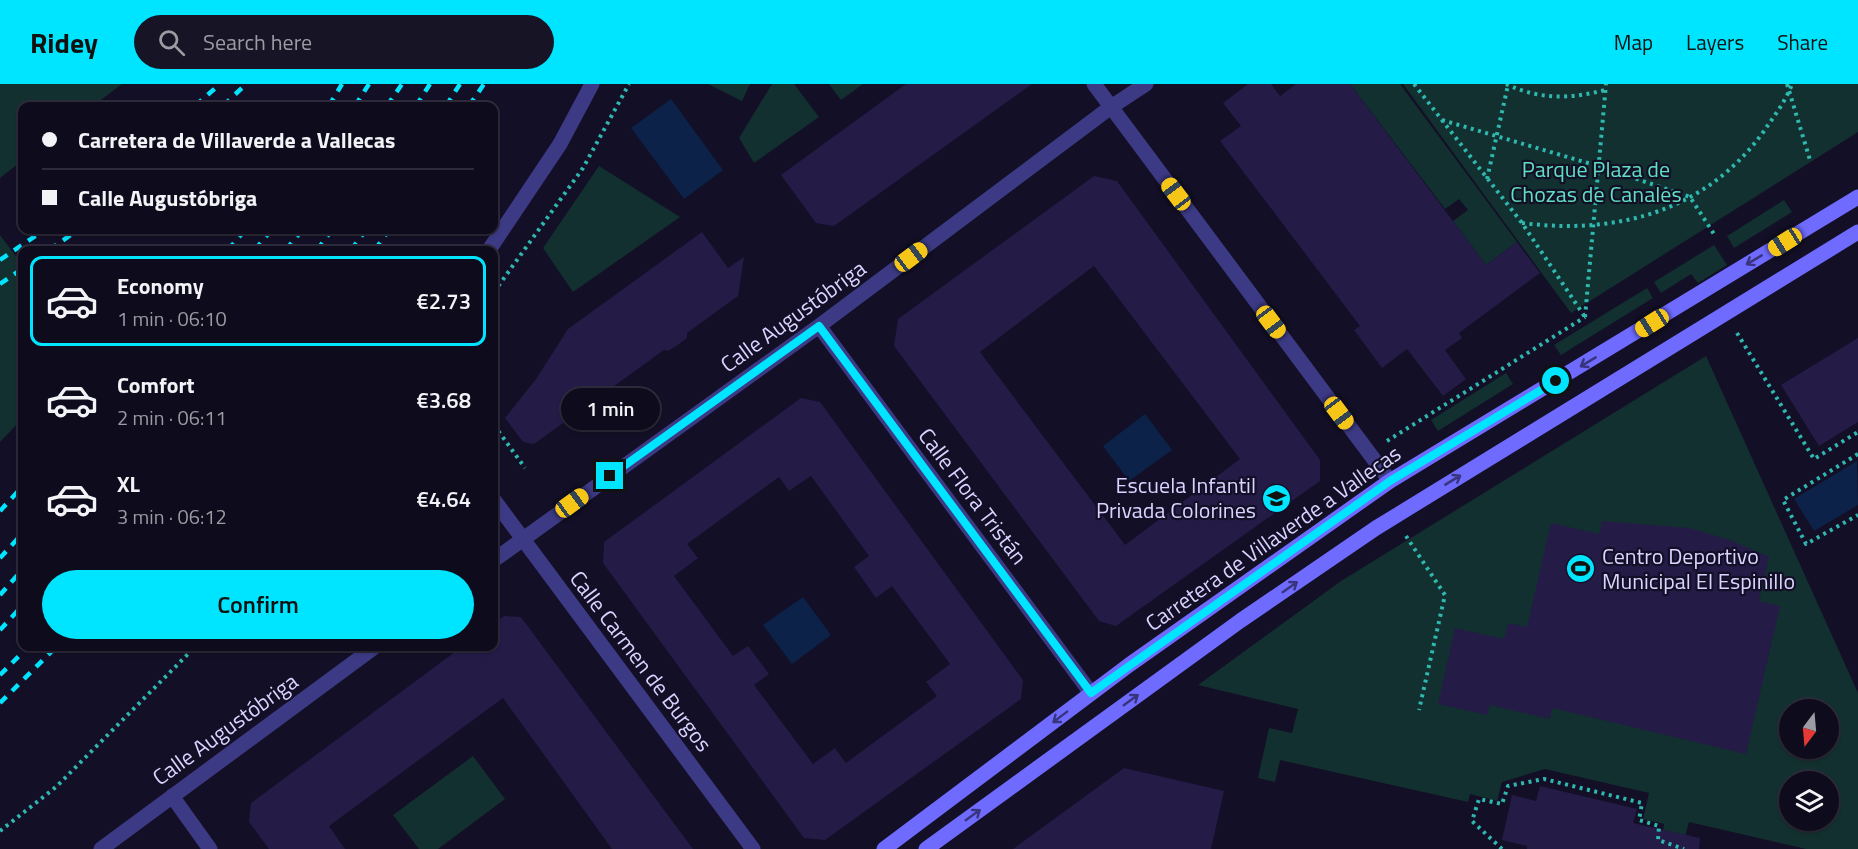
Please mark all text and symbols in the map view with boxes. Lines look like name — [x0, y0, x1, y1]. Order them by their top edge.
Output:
search box — [134, 15, 554, 69]
text: Ridey — [30, 21, 98, 64]
text: Search here — [203, 25, 312, 59]
icon: search — [155, 26, 188, 59]
text: Map — [1614, 26, 1653, 58]
text: Layers — [1686, 26, 1744, 58]
text: Share — [1777, 26, 1828, 58]
text: Carretera de Villaverde a Vallecas — [78, 123, 395, 157]
park label: Parque Plaza de Chozas de Canales — [1510, 152, 1682, 211]
car — [1158, 174, 1194, 214]
text: Calle Augustóbriga — [78, 181, 257, 215]
car — [1765, 225, 1805, 259]
car — [891, 239, 931, 275]
street label: Calle Augustóbriga — [713, 251, 873, 381]
one-way arrow — [1746, 255, 1763, 267]
text: Economy — [117, 269, 204, 303]
icon: car — [45, 274, 99, 328]
text: €2.73 — [416, 284, 471, 318]
car — [1253, 302, 1289, 342]
text: 1 min · 06:10 — [117, 303, 227, 334]
car — [1632, 306, 1672, 340]
one-way arrow — [1580, 356, 1597, 368]
route start — [1542, 367, 1569, 394]
text: Comfort — [117, 368, 195, 402]
icon: car — [45, 373, 99, 427]
text: €3.68 — [416, 383, 471, 417]
callout: 1 min — [560, 389, 660, 431]
text: 1 min — [586, 393, 635, 424]
car — [1321, 393, 1357, 433]
text: 2 min · 06:11 — [117, 402, 227, 433]
street label: Calle Flora Tristán — [910, 420, 1036, 572]
street label: Carretera de Villaverde a Vallecas — [1138, 437, 1408, 639]
route end — [596, 462, 623, 489]
text: XL — [117, 467, 140, 501]
place label: Escuela Infantil Privada Colorines — [1096, 468, 1256, 527]
icon: car — [45, 472, 99, 526]
one-way arrow — [1444, 474, 1461, 486]
text: €4.64 — [416, 482, 471, 516]
school or university icon: Escuela Infantil Privada Colorines — [1261, 482, 1293, 514]
car — [552, 485, 592, 521]
text: 3 min · 06:12 — [117, 501, 227, 532]
place label: Centro Deportivo Municipal El Espinillo — [1602, 539, 1795, 598]
sports icon: Centro Deportivo Municipal El Espinillo — [1565, 553, 1597, 585]
street label: Calle Carmen de Burgos — [561, 563, 721, 759]
button: Confirm — [42, 570, 474, 639]
one-way arrow — [1281, 581, 1297, 593]
street label: Calle Augustóbriga — [145, 664, 305, 794]
one-way arrow — [1122, 694, 1138, 707]
north arrow — [1779, 699, 1839, 759]
map controls — [1779, 699, 1839, 831]
one-way arrow — [1053, 710, 1069, 723]
button: layers — [1779, 771, 1839, 831]
one-way arrow — [964, 809, 980, 821]

